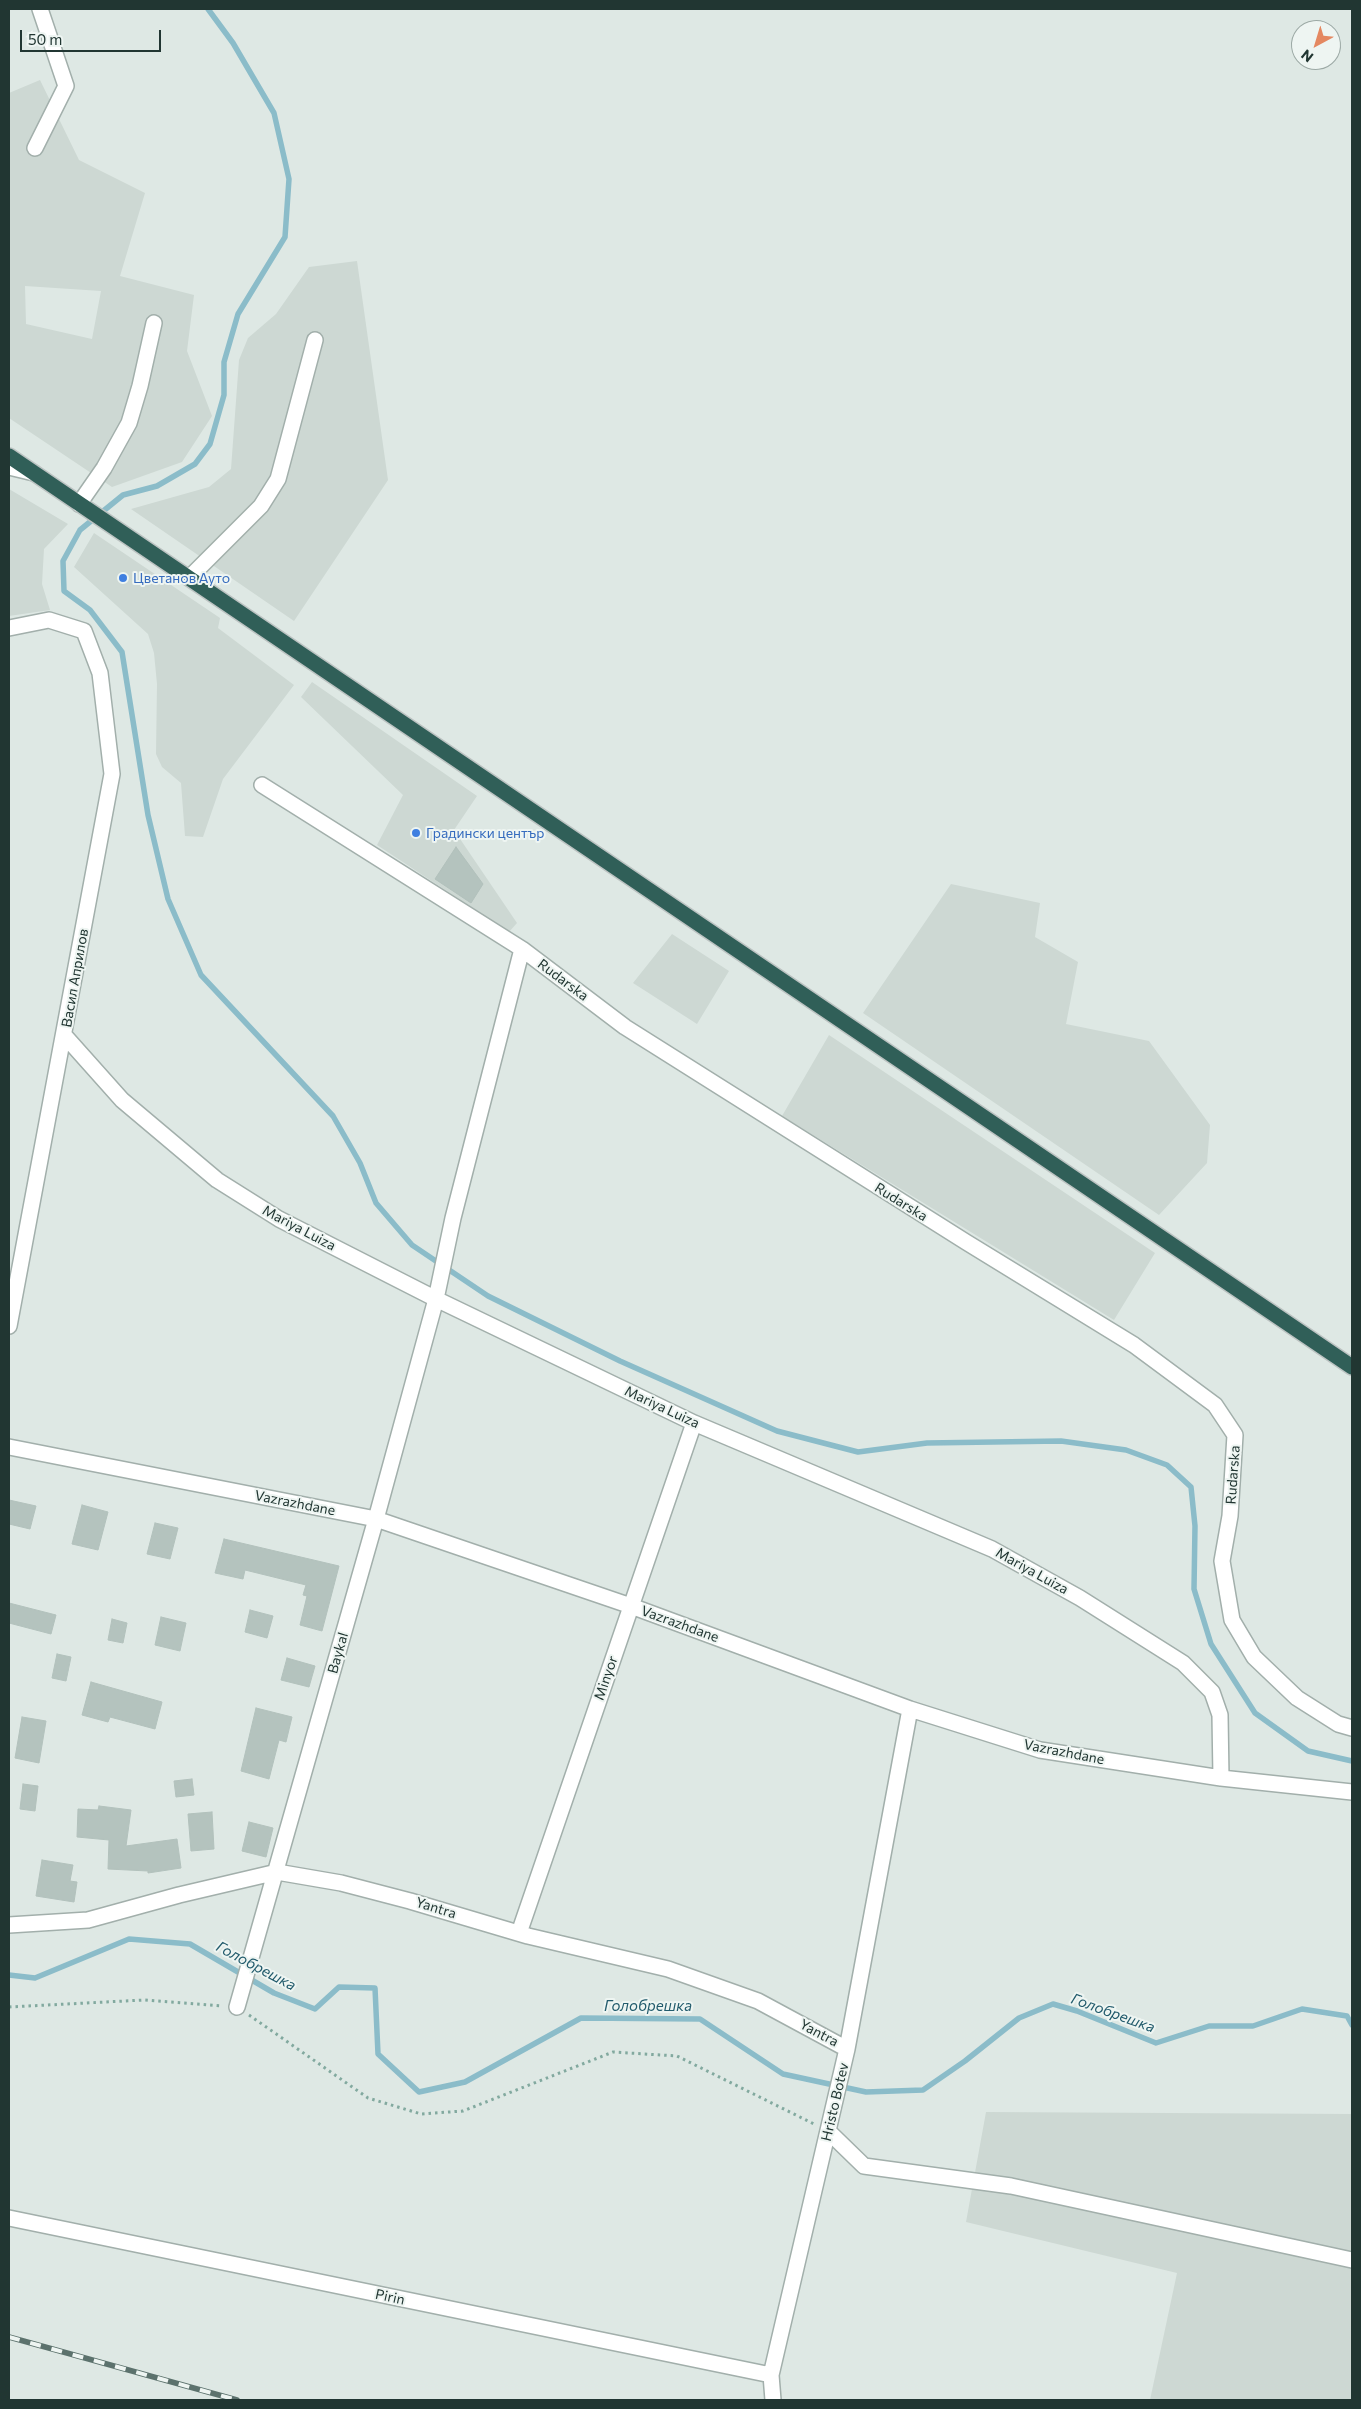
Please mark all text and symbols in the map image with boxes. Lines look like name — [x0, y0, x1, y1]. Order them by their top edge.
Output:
scale bar — [22, 20, 164, 52]
north arrow — [1291, 20, 1341, 70]
text: 50 m — [28, 30, 62, 48]
text: N — [1297, 46, 1316, 66]
place label: Цветанов Ауто — [133, 570, 230, 586]
marker: Цветанов Ауто — [117, 572, 129, 584]
place label: Градински център — [426, 825, 544, 841]
marker: Градински център — [410, 827, 422, 839]
street label: Васил Априлов — [58, 927, 92, 1029]
street label: Rudarska — [534, 955, 592, 1005]
street label: Rudarska — [871, 1179, 931, 1225]
street label: Mariya Luiza — [259, 1202, 339, 1254]
street label: Mariya Luiza — [622, 1382, 702, 1432]
street label: Rudarska — [1223, 1445, 1243, 1505]
street label: Vazrazhdane — [253, 1487, 337, 1519]
street label: Mariya Luiza — [993, 1544, 1071, 1598]
street label: Vazrazhdane — [639, 1602, 721, 1646]
street label: Baykal — [324, 1631, 352, 1675]
street label: Minyor — [591, 1654, 621, 1702]
street label: Vazrazhdane — [1022, 1736, 1106, 1768]
street label: Yantra — [414, 1894, 458, 1922]
water label: Голобрешка — [213, 1937, 299, 1995]
water label: Голобрешка — [1069, 1990, 1157, 2036]
water label: Голобрешка — [604, 1997, 692, 2015]
street label: Yantra — [797, 2016, 841, 2050]
street label: Hristo Botev — [818, 2061, 852, 2143]
street label: Pirin — [374, 2286, 406, 2308]

